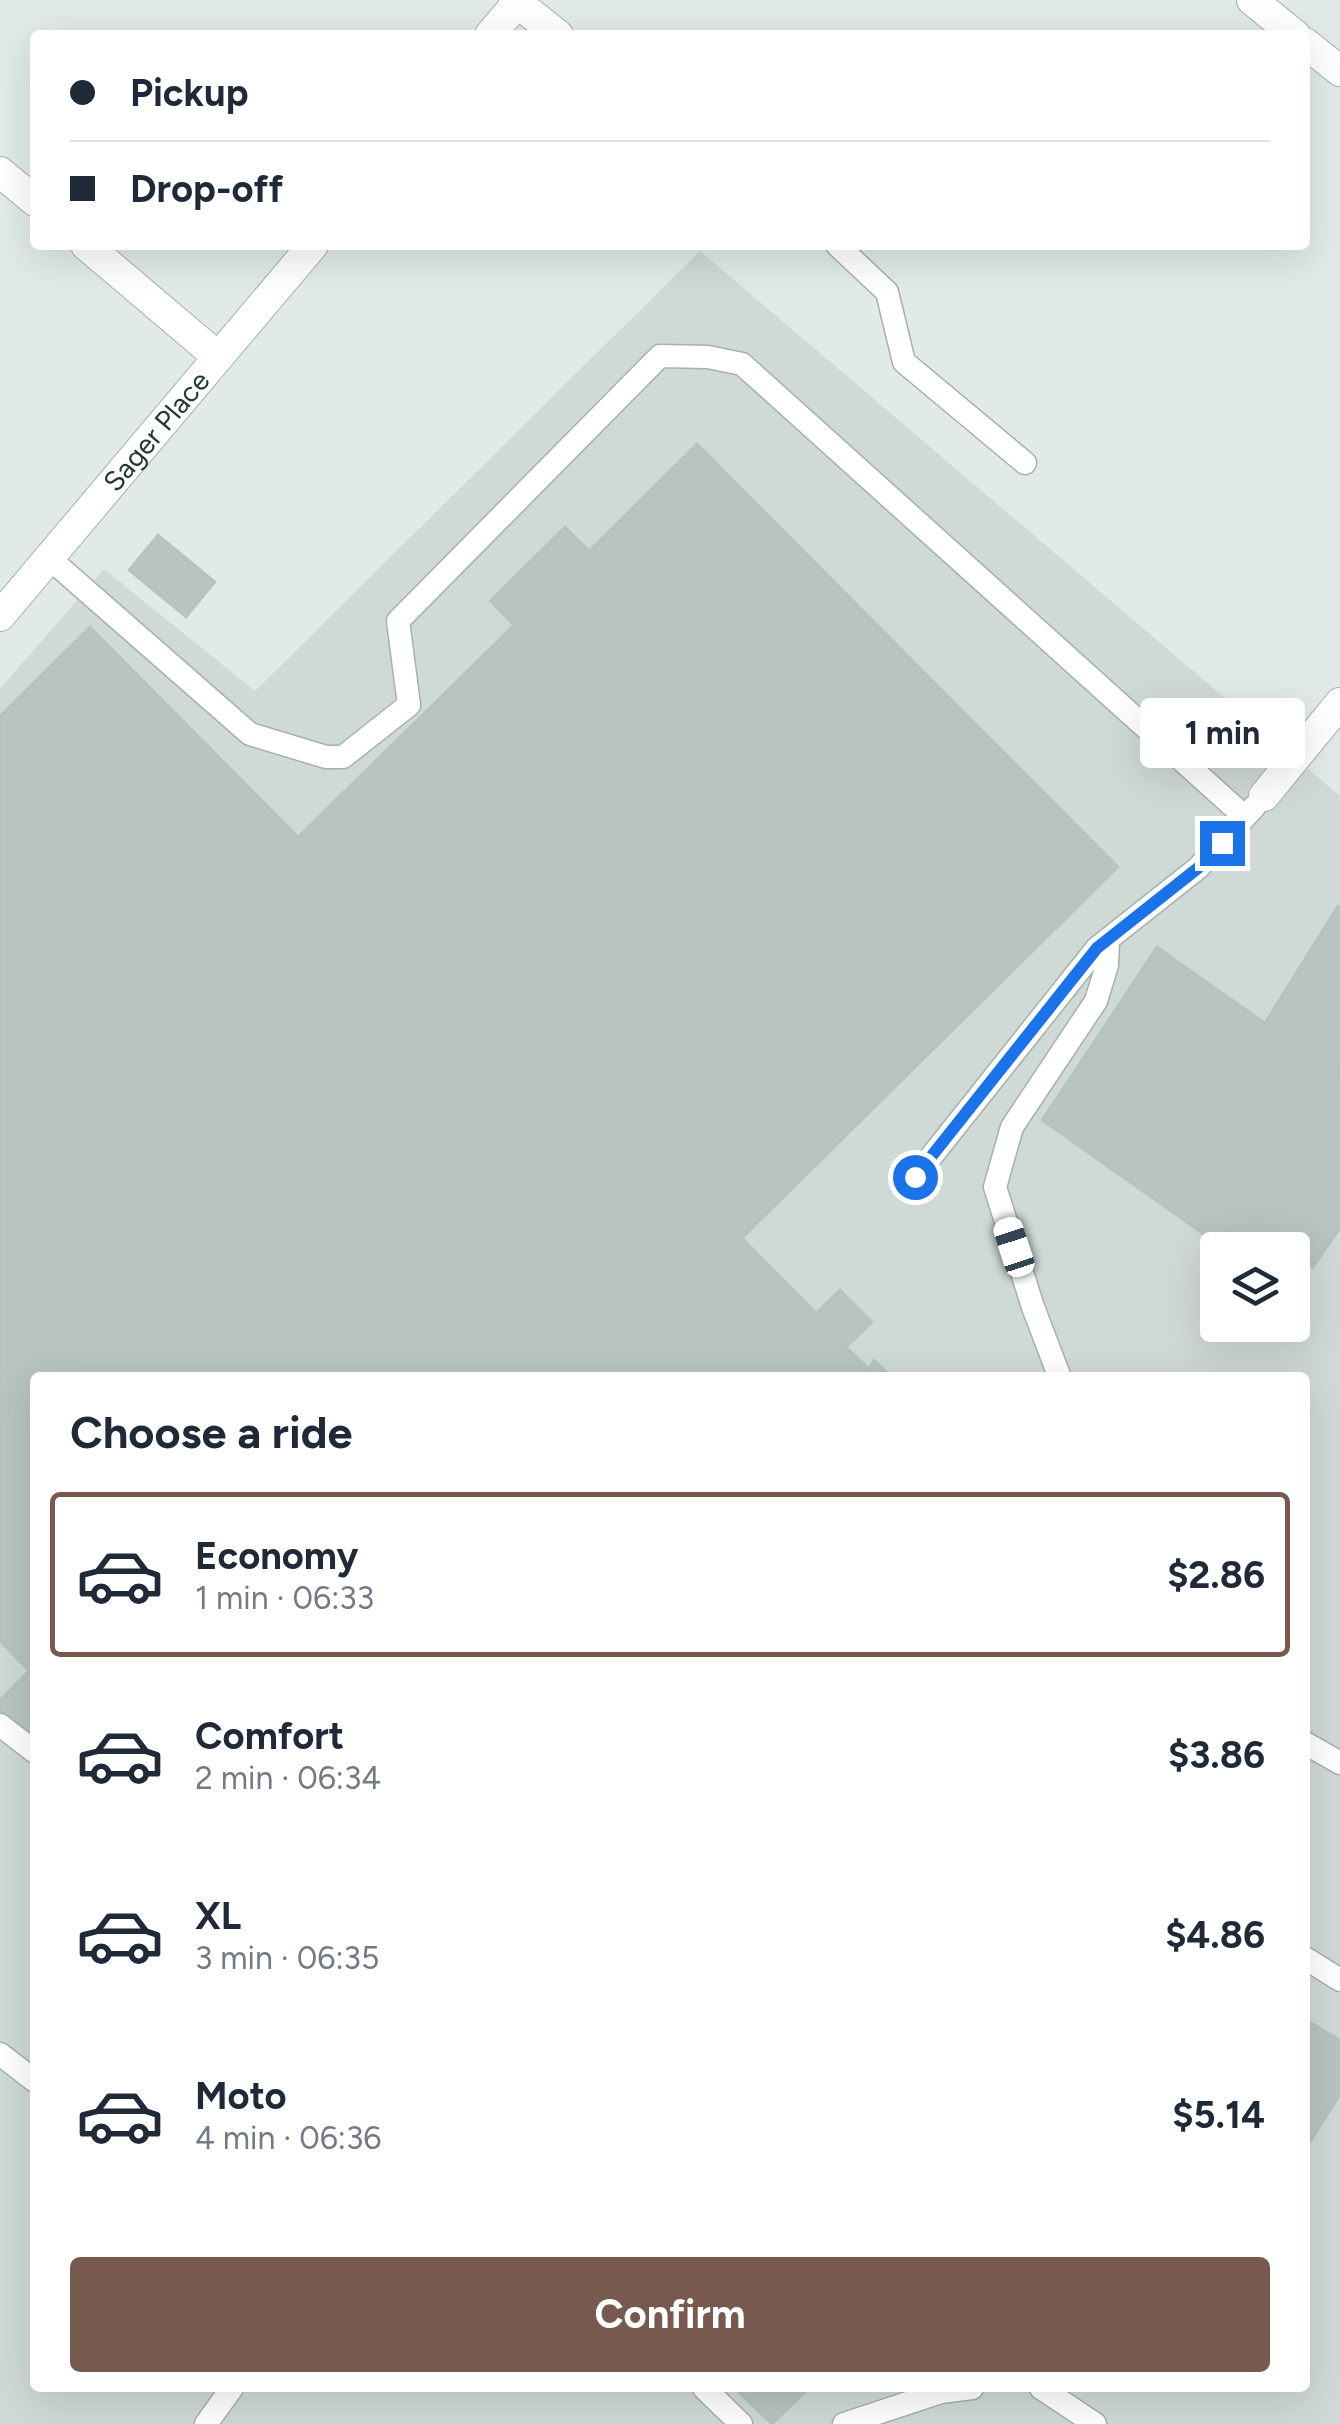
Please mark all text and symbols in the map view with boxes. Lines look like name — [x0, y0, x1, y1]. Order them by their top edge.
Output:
text: Pickup — [130, 70, 248, 116]
text: Drop-off — [130, 166, 283, 212]
street label: Sager Place — [96, 364, 216, 498]
callout: 1 min — [1140, 698, 1304, 768]
text: 1 min — [1185, 714, 1260, 752]
route end — [1200, 821, 1245, 866]
route start — [893, 1155, 938, 1200]
car — [990, 1214, 1038, 1280]
map controls — [1200, 1232, 1310, 1342]
button: layers — [1200, 1232, 1310, 1342]
text: Choose a ride — [70, 1405, 352, 1459]
icon: car — [75, 1530, 165, 1620]
text: Economy — [195, 1533, 358, 1579]
text: $2.86 — [1167, 1552, 1265, 1598]
text: 1 min · 06:33 — [195, 1579, 374, 1617]
icon: car — [75, 1710, 165, 1800]
text: Comfort — [195, 1713, 344, 1759]
text: $3.86 — [1168, 1732, 1265, 1778]
text: 2 min · 06:34 — [195, 1759, 381, 1797]
icon: car — [75, 1890, 165, 1980]
text: XL — [195, 1893, 241, 1939]
text: $4.86 — [1165, 1912, 1265, 1958]
text: 3 min · 06:35 — [195, 1939, 379, 1977]
icon: car — [75, 2070, 165, 2160]
text: Moto — [195, 2073, 287, 2119]
text: $5.14 — [1172, 2092, 1265, 2138]
text: 4 min · 06:36 — [195, 2119, 381, 2157]
button: Confirm — [70, 2257, 1270, 2372]

